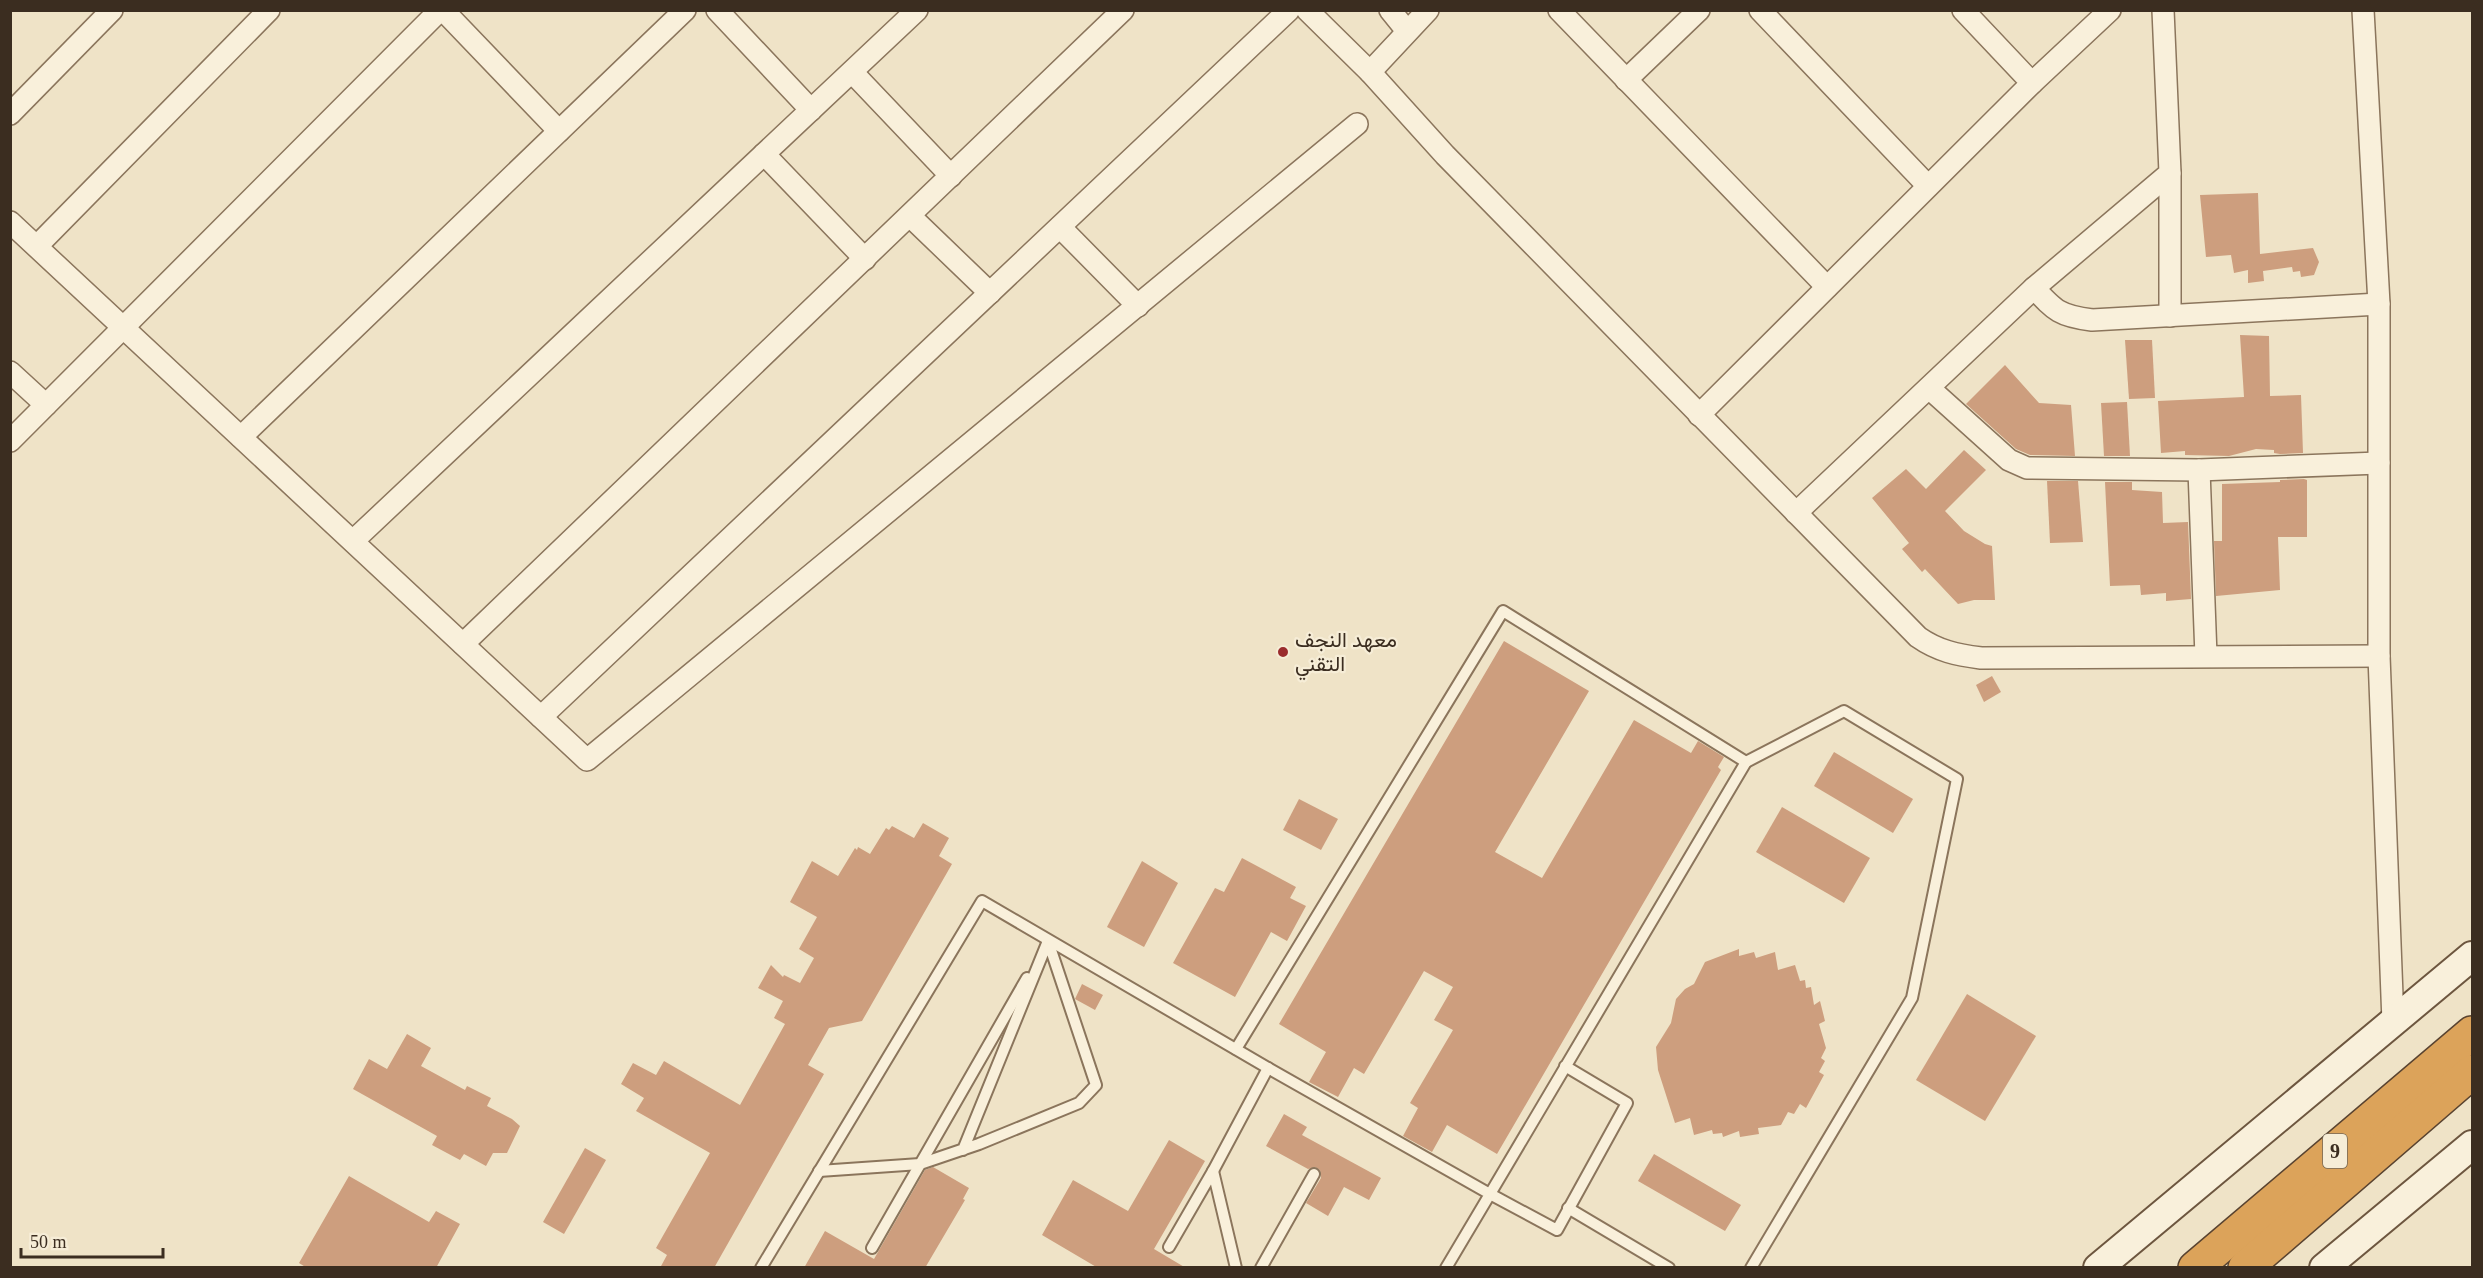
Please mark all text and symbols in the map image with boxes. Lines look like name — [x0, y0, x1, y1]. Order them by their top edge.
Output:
place label: معهد النجف التقني — [1295, 628, 1397, 681]
marker: معهد النجف التقني — [1276, 645, 1290, 659]
road number: 9 — [2323, 1134, 2347, 1168]
scale bar — [21, 1221, 164, 1259]
text: 50 m — [30, 1232, 67, 1252]

